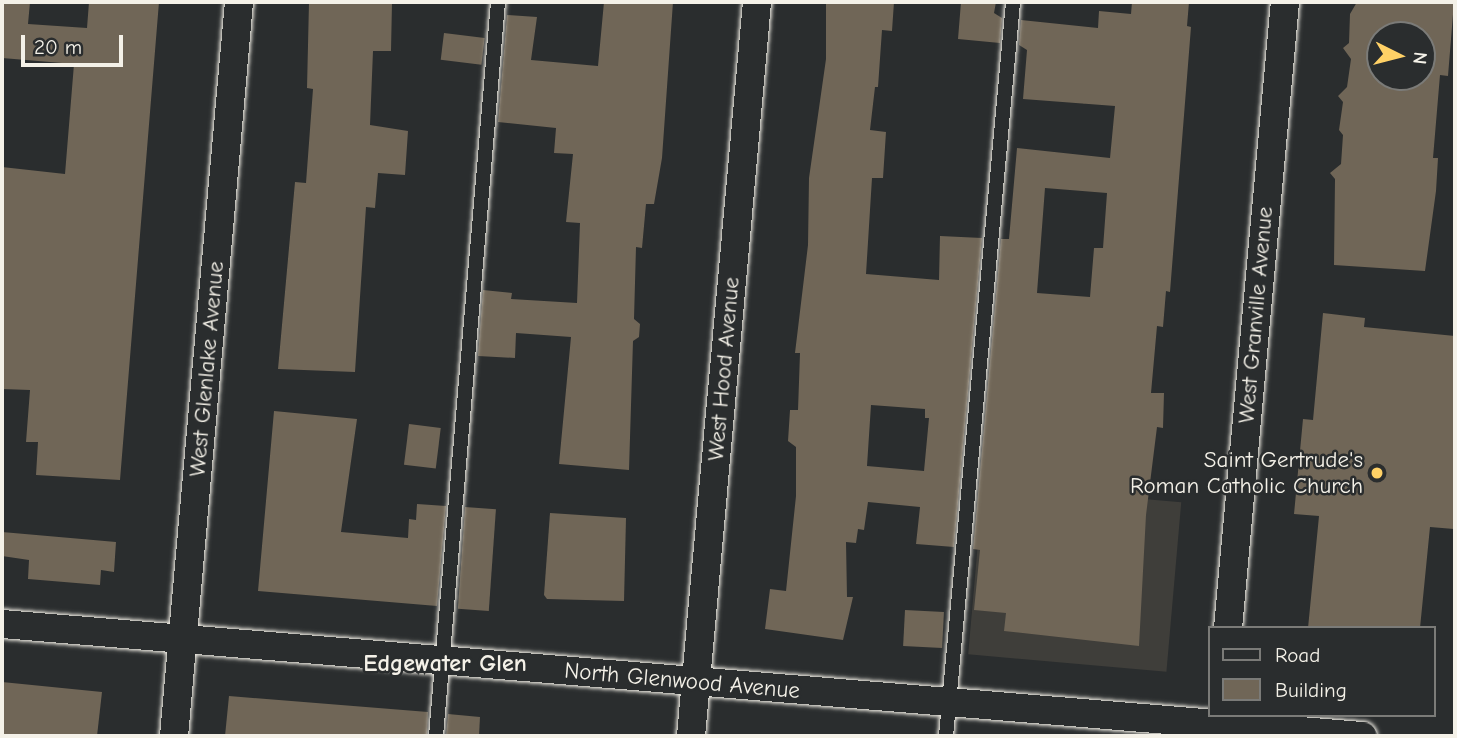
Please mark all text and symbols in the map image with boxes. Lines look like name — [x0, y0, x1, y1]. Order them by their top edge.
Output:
scale bar — [24, 21, 126, 65]
north arrow — [1366, 21, 1436, 91]
text: 20 m — [34, 35, 82, 59]
text: N — [1408, 51, 1431, 65]
street label: West Granville Avenue — [1233, 205, 1279, 425]
street label: West Glenlake Avenue — [184, 260, 230, 478]
street label: West Hood Avenue — [702, 276, 746, 462]
place label: Saint Gertrude's Roman Catholic Church — [1130, 446, 1363, 500]
marker: Saint Gertrude's Roman Catholic Church — [1369, 465, 1385, 481]
legend — [1208, 626, 1436, 717]
text: Road — [1275, 643, 1320, 667]
district label: Edgewater Glen — [363, 650, 527, 678]
street label: North Glenwood Avenue — [563, 657, 801, 705]
text: Building — [1275, 678, 1347, 702]

